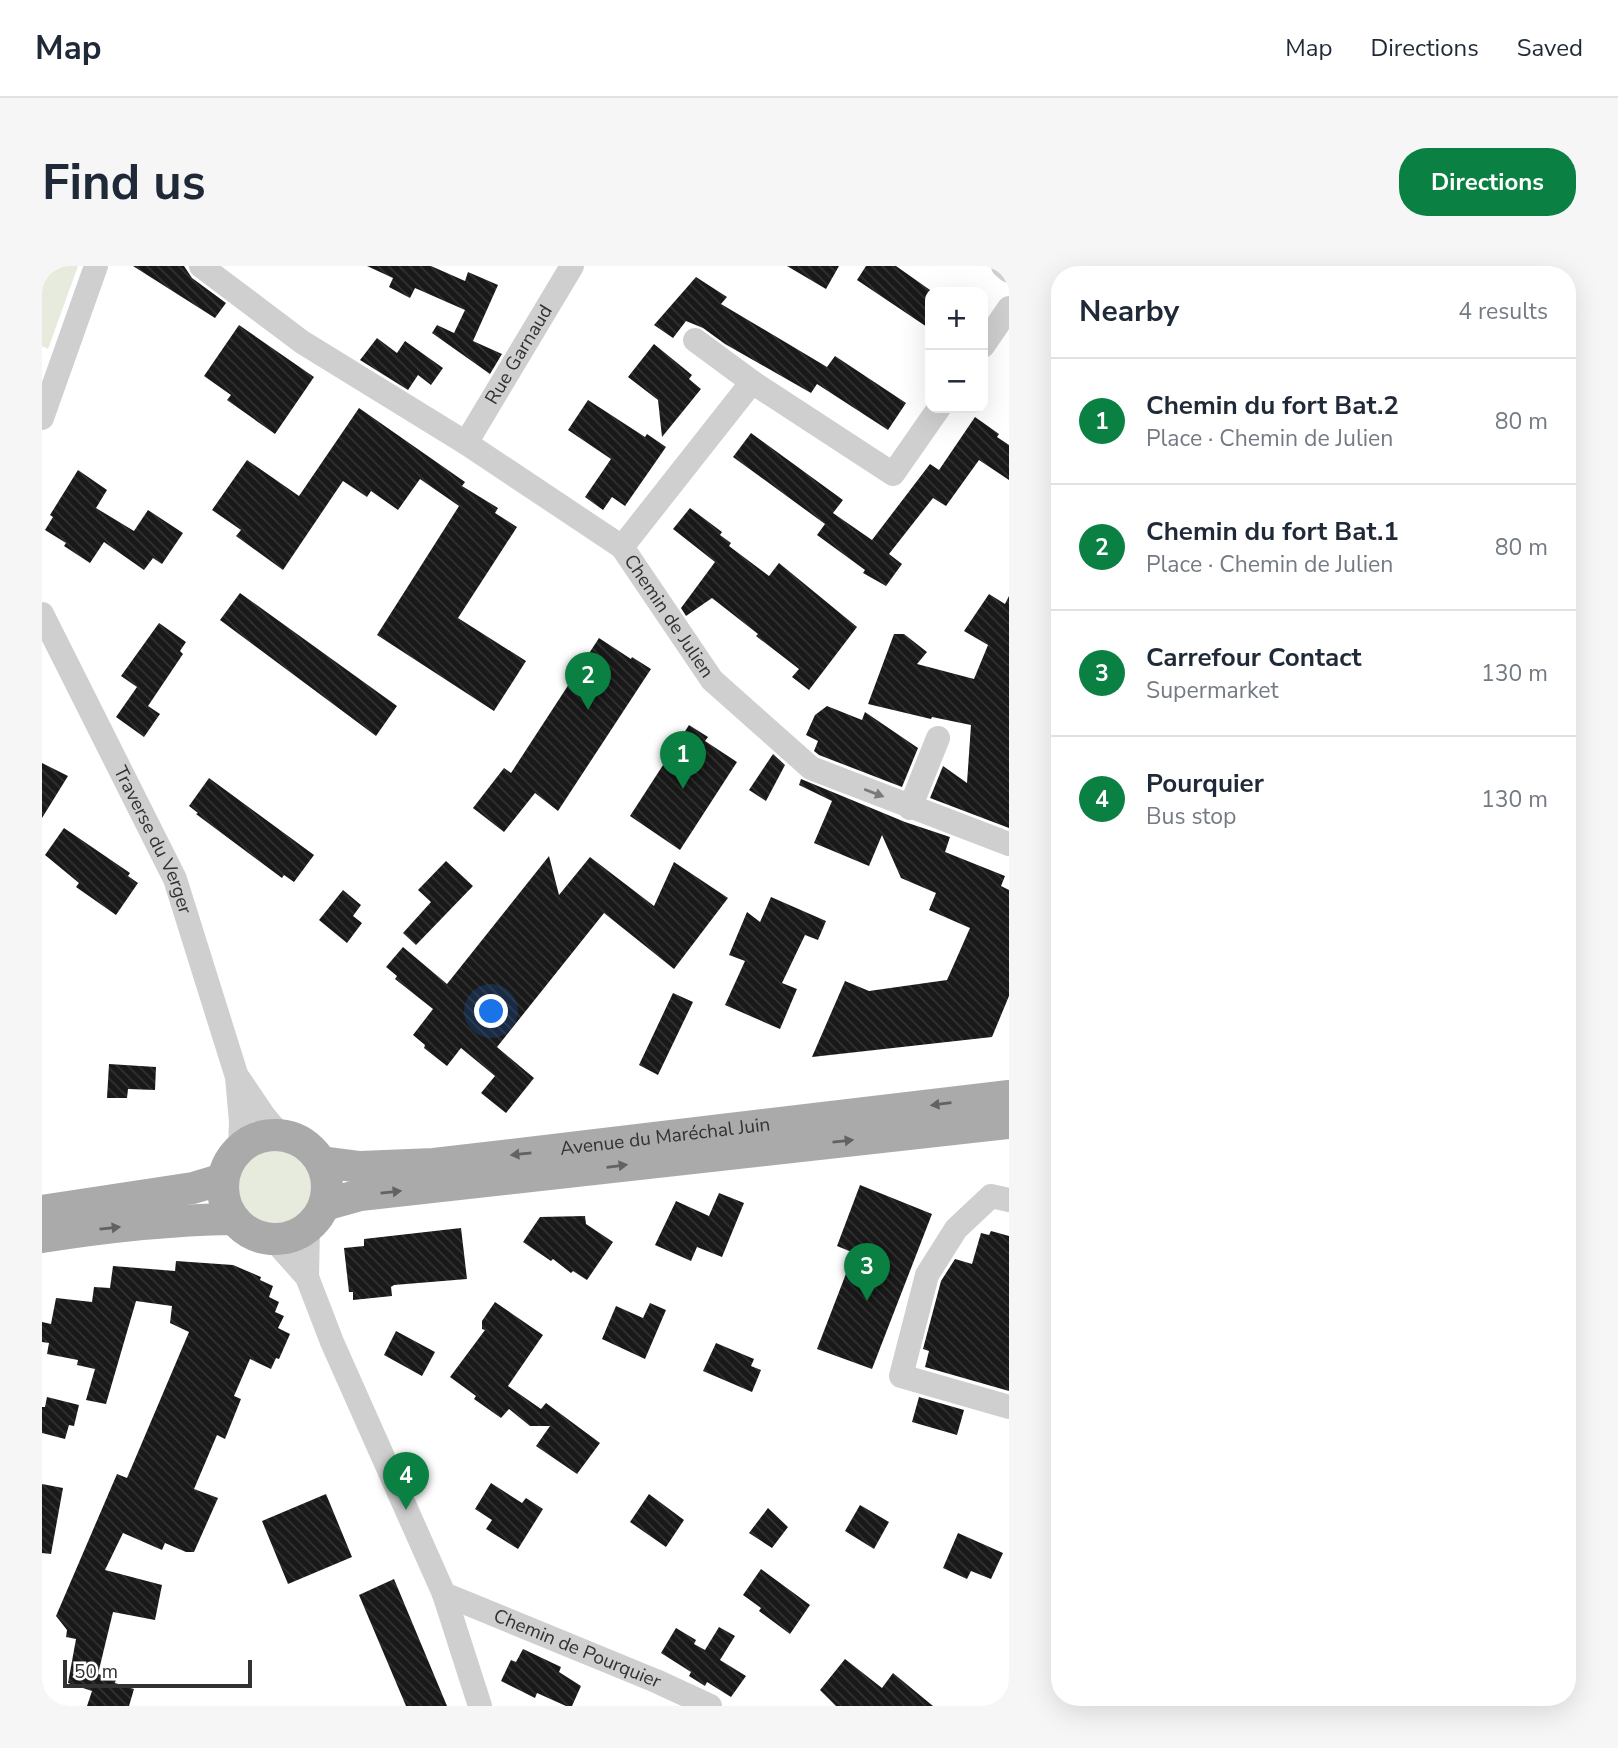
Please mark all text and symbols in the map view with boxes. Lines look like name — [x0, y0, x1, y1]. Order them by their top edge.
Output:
text: Map — [35, 26, 102, 71]
text: Map — [1285, 32, 1332, 64]
text: Directions — [1370, 32, 1479, 64]
text: Saved — [1517, 32, 1583, 64]
button: Directions — [1399, 148, 1576, 216]
text: Find us — [42, 149, 206, 216]
map controls — [925, 287, 988, 413]
button: + — [925, 287, 988, 350]
text: Nearby — [1079, 291, 1179, 332]
text: 4 results — [1458, 296, 1548, 327]
street label: Rue Garnaud — [479, 300, 559, 409]
button: − — [925, 350, 988, 413]
text: Chemin du fort Bat.2 — [1146, 388, 1399, 423]
text: 1 — [1095, 406, 1109, 437]
text: 80 m — [1495, 406, 1548, 437]
text: Place · Chemin de Julien — [1146, 423, 1393, 454]
text: Chemin du fort Bat.1 — [1146, 514, 1399, 549]
text: 2 — [1095, 532, 1109, 563]
text: 80 m — [1495, 532, 1548, 563]
street label: Chemin de Julien — [618, 549, 720, 683]
text: Place · Chemin de Julien — [1146, 549, 1393, 580]
text: Carrefour Contact — [1146, 640, 1361, 675]
pin: 2 — [565, 652, 611, 710]
text: 3 — [1095, 658, 1109, 689]
text: 130 m — [1481, 658, 1548, 689]
text: Supermarket — [1146, 675, 1279, 706]
pin: 1 — [660, 731, 706, 789]
street label: Traverse du Verger — [107, 762, 198, 917]
text: Pourquier — [1146, 766, 1264, 801]
text: 4 — [1095, 784, 1109, 815]
text: 130 m — [1481, 784, 1548, 815]
one-way arrow — [864, 788, 885, 799]
text: Bus stop — [1146, 801, 1237, 832]
your location — [474, 994, 508, 1028]
one-way arrow — [930, 1099, 952, 1110]
street label: Avenue du Maréchal Juin — [558, 1111, 772, 1162]
one-way arrow — [833, 1135, 855, 1146]
one-way arrow — [509, 1148, 531, 1159]
one-way arrow — [606, 1161, 628, 1172]
one-way arrow — [380, 1186, 402, 1197]
one-way arrow — [99, 1223, 121, 1234]
pin: 3 — [844, 1243, 890, 1301]
pin: 4 — [383, 1452, 429, 1510]
street label: Chemin de Pourquier — [490, 1603, 665, 1695]
scale bar — [63, 1657, 252, 1689]
text: 50 m — [74, 1659, 118, 1685]

